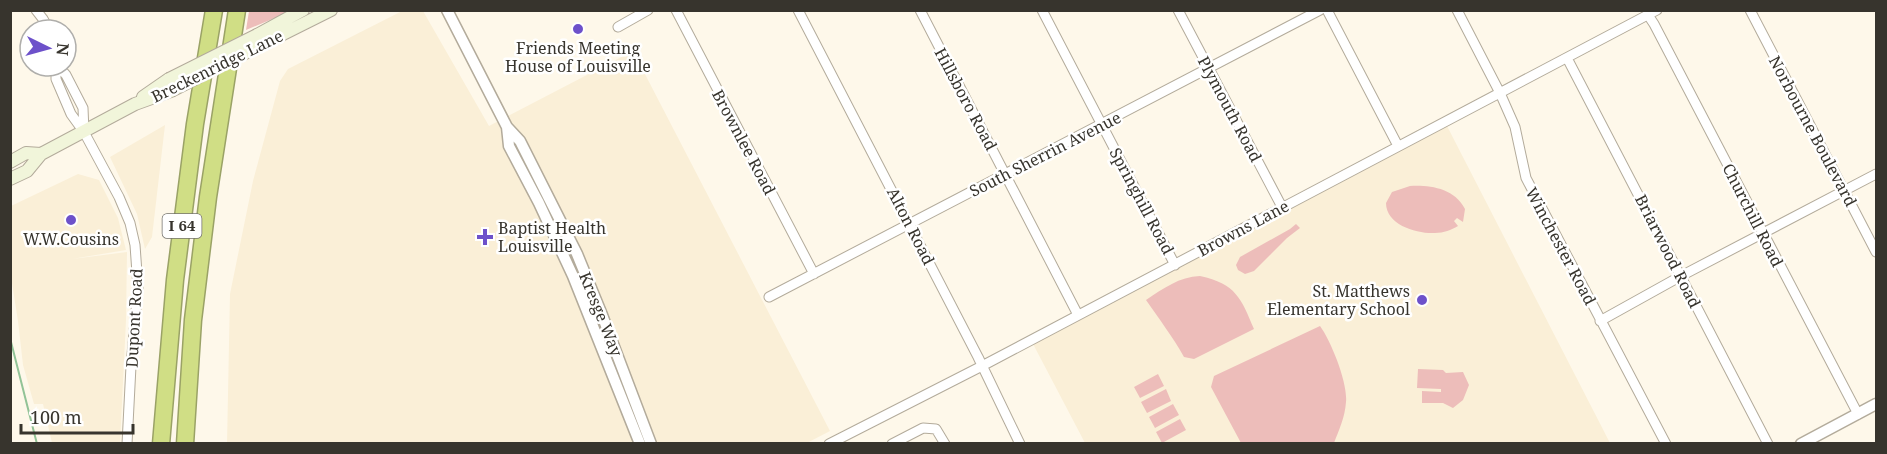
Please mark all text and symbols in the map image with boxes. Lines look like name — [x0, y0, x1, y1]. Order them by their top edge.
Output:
north arrow — [18, 18, 78, 78]
marker: Friends Meeting House of Louisville — [571, 22, 585, 36]
street label: Breckenridge Lane — [147, 25, 287, 107]
place label: Friends Meeting House of Louisville — [505, 37, 651, 77]
text: N — [51, 42, 74, 57]
street label: Hillsboro Road — [930, 44, 1002, 154]
street label: Plymouth Road — [1193, 52, 1267, 166]
street label: Norbourne Boulevard — [1764, 52, 1862, 210]
street label: Brownlee Road — [707, 86, 781, 199]
street label: South Sherrin Avenue — [965, 106, 1125, 202]
street label: Springhill Road — [1105, 144, 1179, 258]
street label: Churchill Road — [1717, 159, 1789, 271]
street label: Winchester Road — [1521, 183, 1601, 309]
street label: Alton Road — [882, 184, 940, 269]
street label: Briarwood Road — [1630, 191, 1706, 312]
street label: Browns Lane — [1193, 195, 1293, 261]
marker: W.W.Cousins — [64, 213, 78, 227]
road number: I 64 — [162, 214, 201, 238]
place label: Baptist Health Louisville — [498, 217, 606, 257]
place label: W.W.Cousins — [23, 228, 119, 250]
marker: Baptist Health Louisville — [476, 228, 494, 246]
street label: Dupont Road — [120, 268, 148, 368]
street label: Kresge Way — [574, 269, 628, 360]
place label: St. Matthews Elementary School — [1267, 280, 1410, 320]
marker: St. Matthews Elementary School — [1415, 293, 1429, 307]
scale bar — [21, 397, 134, 435]
text: 100 m — [30, 405, 82, 429]

